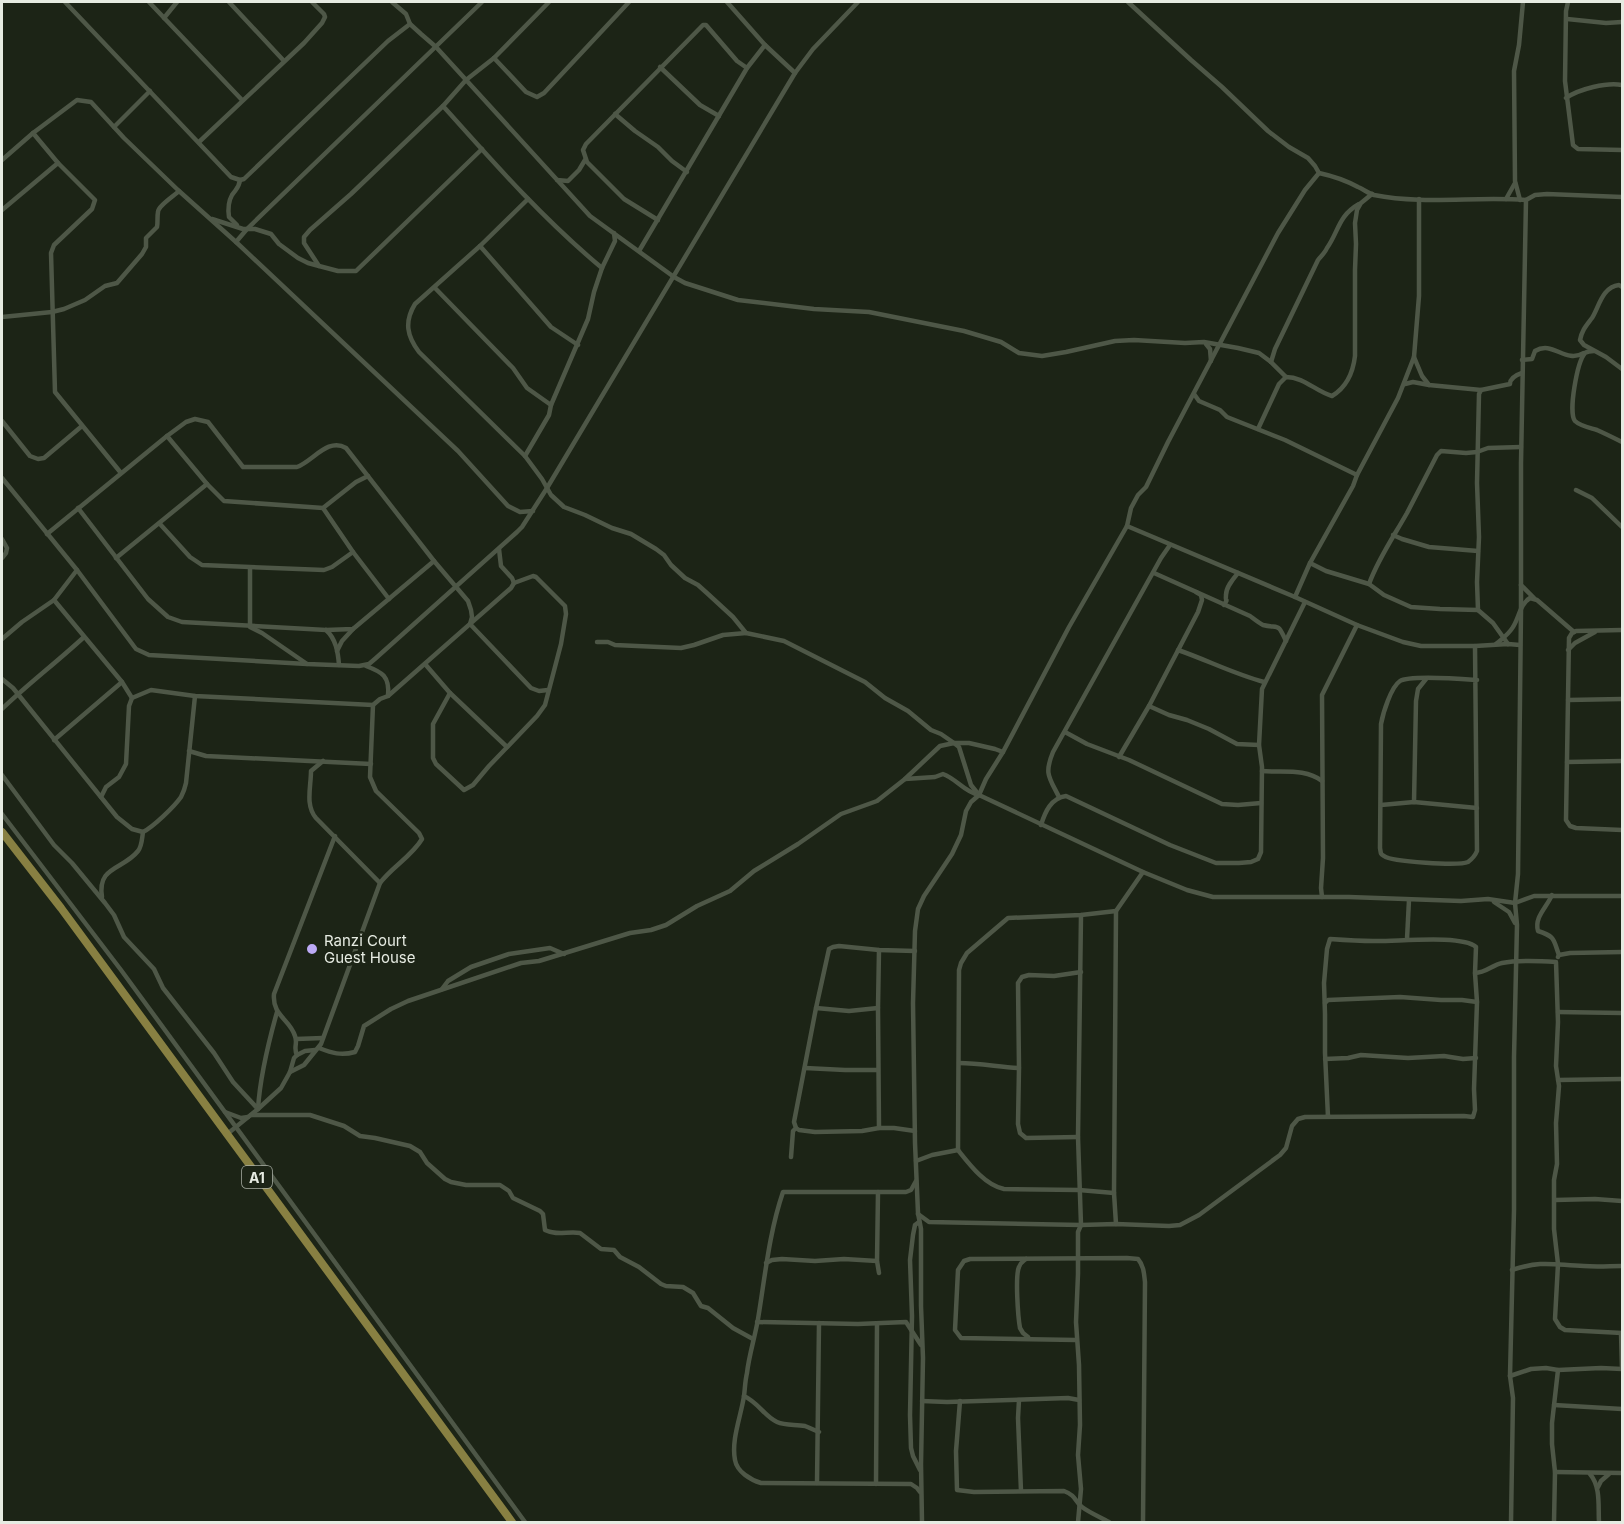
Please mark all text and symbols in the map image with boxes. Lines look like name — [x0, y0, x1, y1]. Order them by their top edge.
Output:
place label: Ranzi Court Guest House — [324, 931, 416, 967]
marker: Ranzi Court Guest House — [305, 942, 319, 956]
road number: A1 — [242, 1166, 272, 1188]

